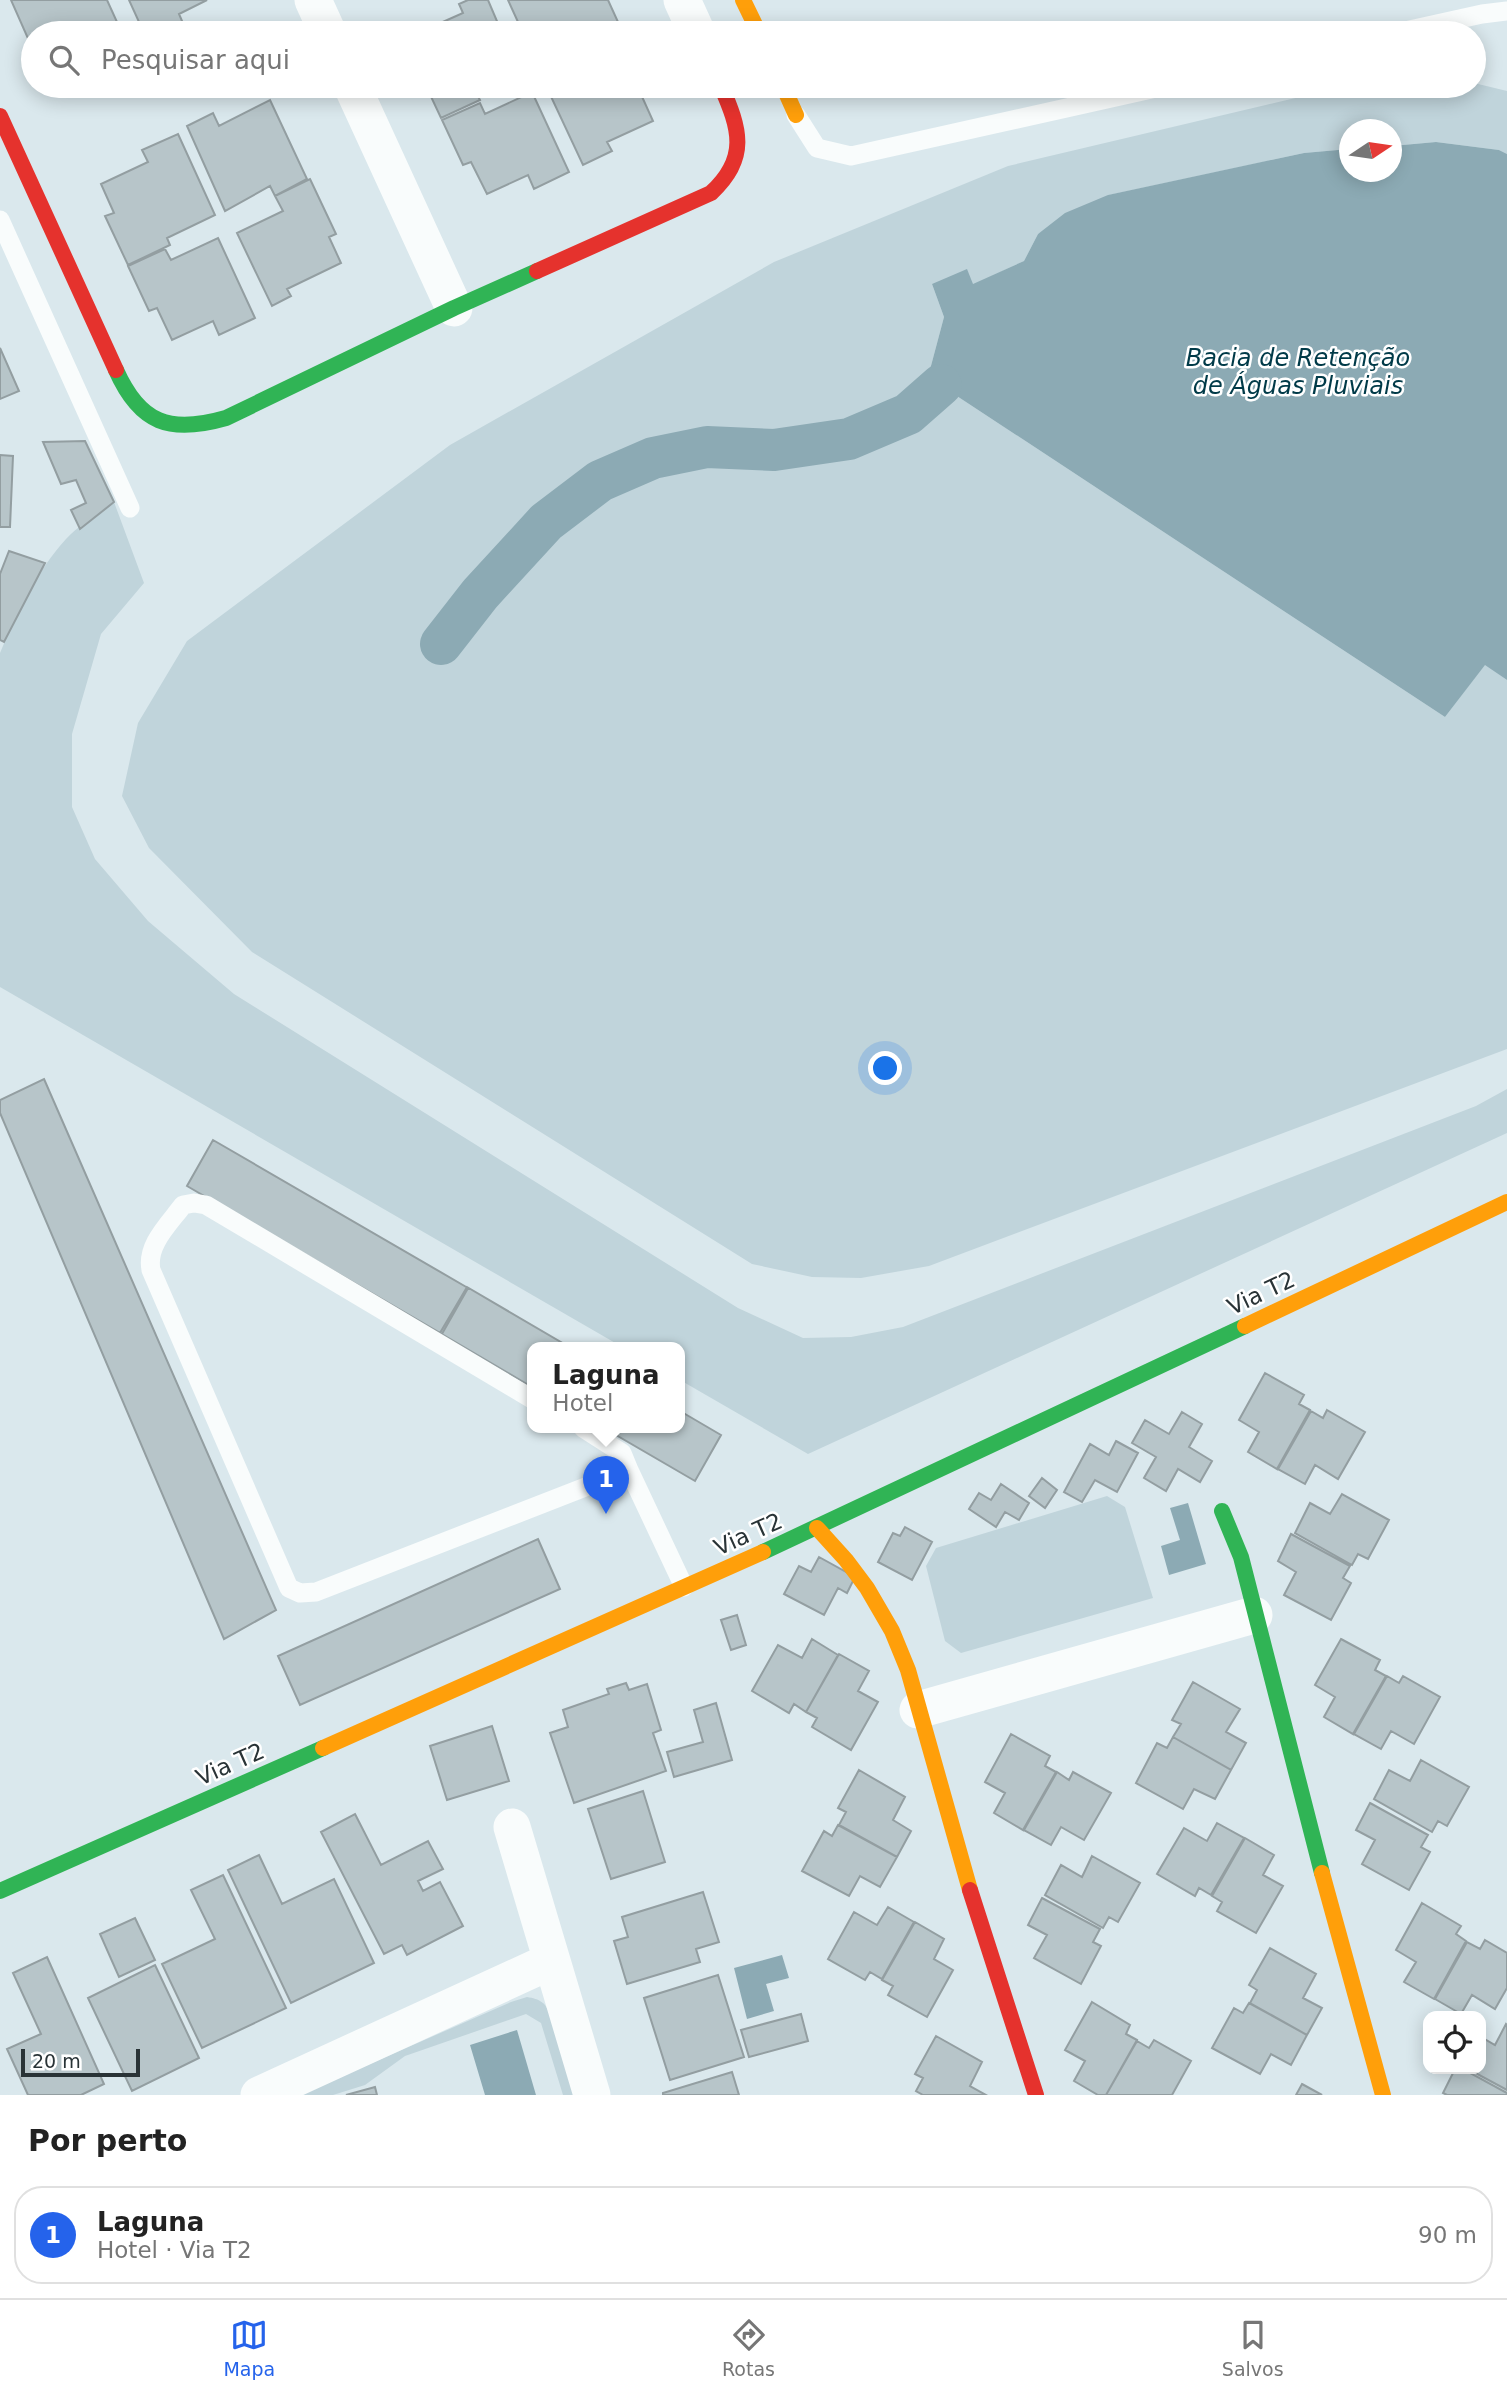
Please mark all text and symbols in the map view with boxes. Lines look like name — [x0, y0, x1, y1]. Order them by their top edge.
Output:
search box — [21, 21, 1486, 98]
icon: search — [45, 41, 83, 79]
text: Pesquisar aqui — [101, 45, 290, 75]
north arrow — [1339, 119, 1402, 182]
water label: Bacia de Retenção de Águas Pluviais — [1186, 344, 1410, 400]
your location — [868, 1051, 902, 1085]
street label: Via T2 — [1223, 1266, 1299, 1320]
popup — [527, 1342, 685, 1433]
text: Laguna — [552, 1360, 660, 1390]
text: Hotel — [552, 1390, 613, 1416]
pin: 1 — [583, 1456, 629, 1514]
street label: Via T2 — [710, 1508, 786, 1560]
street label: Via T2 — [192, 1738, 268, 1790]
map controls — [1423, 2011, 1486, 2074]
button: locate — [1423, 2011, 1486, 2074]
scale bar — [21, 2046, 140, 2078]
text: 20 m — [32, 2050, 81, 2072]
text: Por perto — [28, 2123, 187, 2158]
text: Laguna — [97, 2207, 204, 2237]
text: 1 — [45, 2222, 61, 2248]
text: 90 m — [1418, 2222, 1477, 2248]
text: Hotel · Via T2 — [97, 2237, 252, 2263]
tab: Mapa — [223, 2316, 275, 2380]
tab: Rotas — [722, 2316, 775, 2380]
tab: Salvos — [1222, 2316, 1284, 2380]

